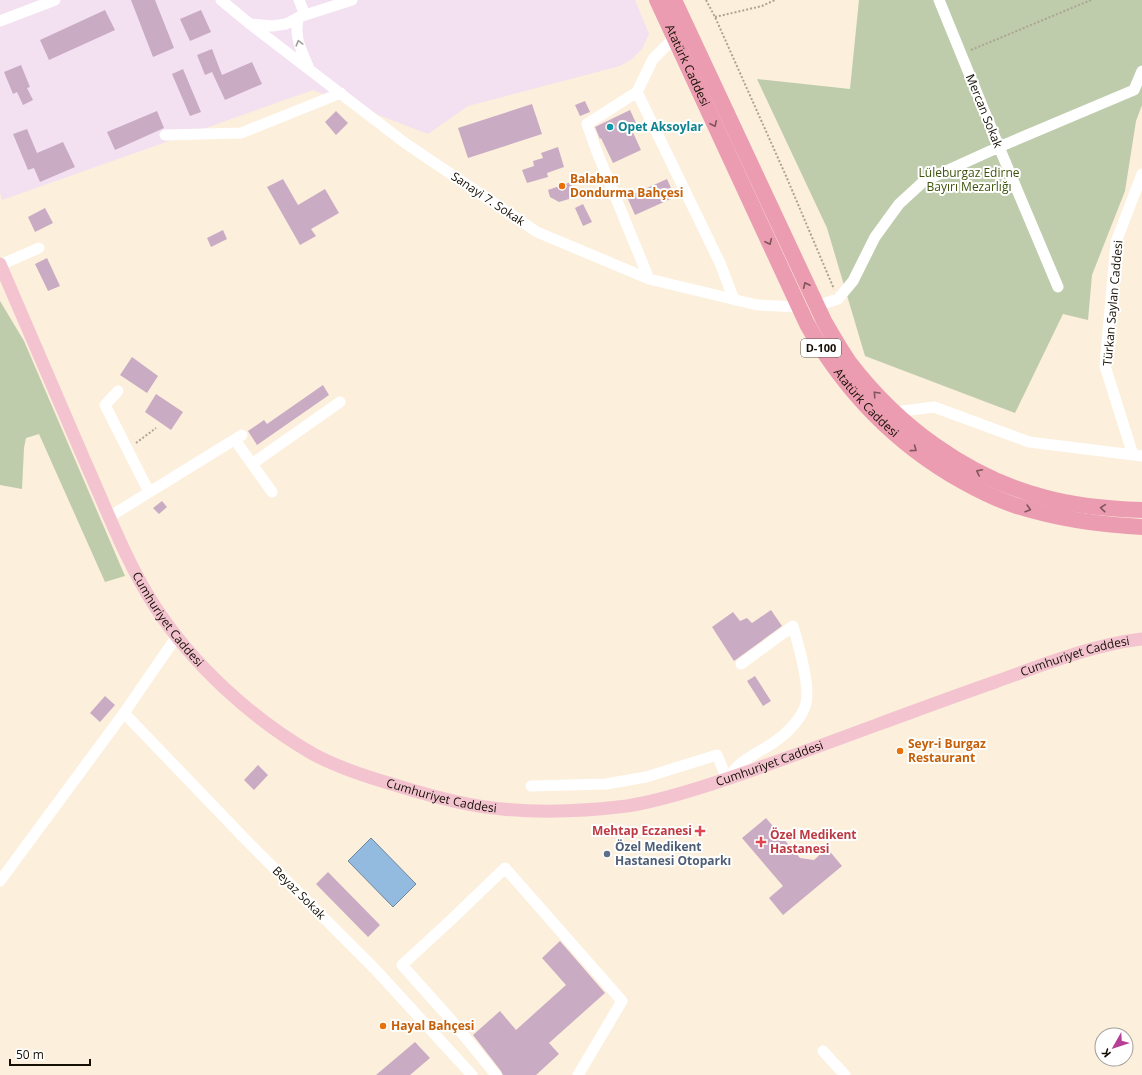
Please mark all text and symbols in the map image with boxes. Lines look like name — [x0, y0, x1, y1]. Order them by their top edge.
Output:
street label: Atatürk Caddesi — [661, 21, 714, 109]
one-way arrow — [295, 40, 304, 47]
street label: Mercan Sokak — [962, 71, 1007, 151]
place label: Opet Aksoylar — [618, 118, 703, 135]
one-way arrow — [709, 120, 717, 128]
marker: Opet Aksoylar — [605, 122, 615, 132]
park label: Lüleburgaz Edirne Bayırı Mezarlığı — [919, 164, 1020, 195]
street label: Sanayi 7. Sokak — [448, 168, 529, 230]
place label: Balaban Dondurma Bahçesi — [570, 170, 683, 201]
marker: Balaban Dondurma Bahçesi — [557, 181, 567, 191]
one-way arrow — [764, 238, 772, 246]
street label: Türkan Saylan Caddesi — [1099, 239, 1126, 367]
one-way arrow — [803, 282, 811, 289]
road number: D-100 — [801, 339, 841, 357]
street label: Atatürk Caddesi — [830, 364, 903, 441]
one-way arrow — [873, 391, 881, 399]
one-way arrow — [909, 444, 916, 451]
one-way arrow — [976, 470, 983, 477]
one-way arrow — [1024, 504, 1031, 513]
one-way arrow — [1100, 504, 1106, 513]
street label: Cumhuriyet Caddesi — [128, 569, 208, 670]
street label: Cumhuriyet Caddesi — [1018, 632, 1131, 680]
place label: Seyr-i Burgaz Restaurant — [908, 735, 986, 766]
street label: Cumhuriyet Caddesi — [713, 736, 826, 790]
marker: Seyr-i Burgaz Restaurant — [895, 746, 905, 756]
street label: Cumhuriyet Caddesi — [384, 774, 498, 816]
place label: Mehtap Eczanesi — [592, 822, 692, 839]
marker: Mehtap Eczanesi — [695, 826, 705, 836]
place label: Özel Medikent Hastanesi — [770, 826, 857, 857]
marker: Özel Medikent Hastanesi — [755, 836, 767, 848]
place label: Özel Medikent Hastanesi Otoparkı — [615, 838, 731, 869]
marker: Özel Medikent Hastanesi Otoparkı — [602, 849, 612, 859]
street label: Beyaz Sokak — [269, 862, 330, 924]
place label: Hayal Bahçesi — [391, 1017, 474, 1034]
marker: Hayal Bahçesi — [378, 1021, 388, 1031]
north arrow — [1094, 1027, 1134, 1067]
scale bar — [10, 1041, 90, 1067]
text: 50 m — [16, 1046, 44, 1063]
text: K — [1097, 1046, 1114, 1061]

